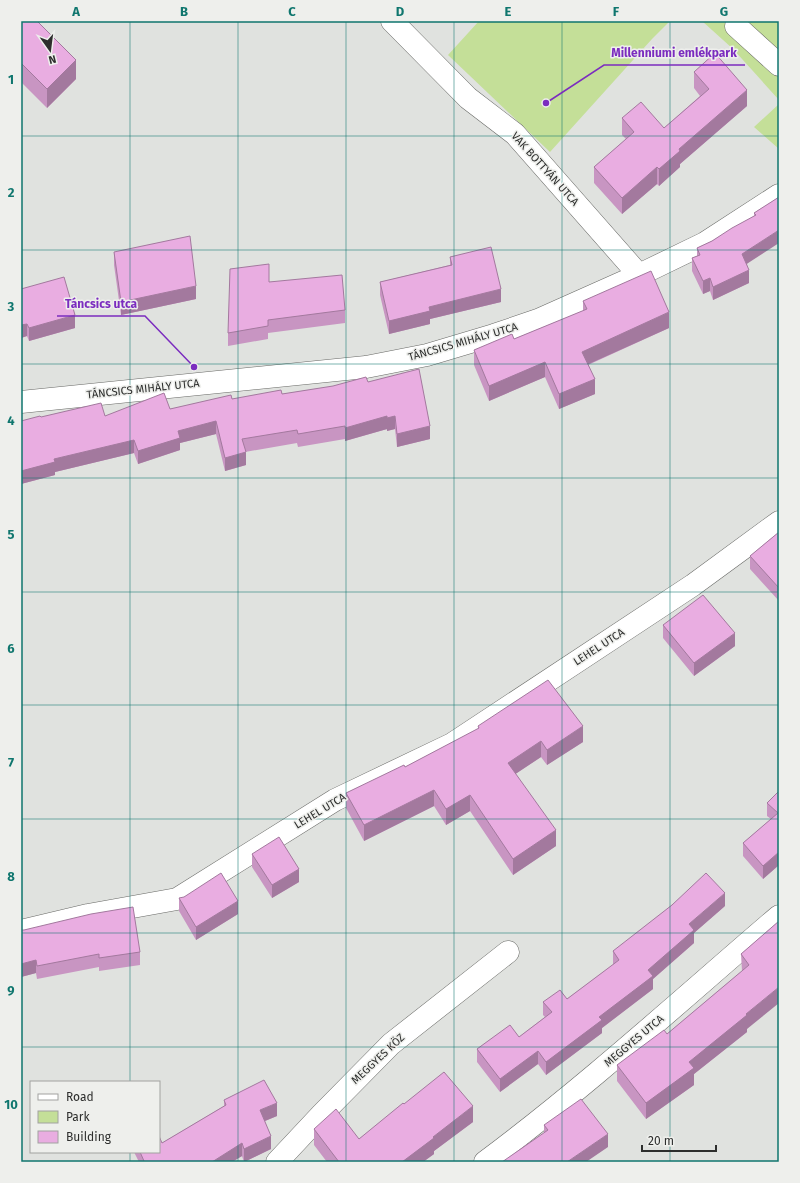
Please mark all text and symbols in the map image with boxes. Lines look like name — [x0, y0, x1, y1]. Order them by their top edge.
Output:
text: A — [71, 4, 80, 19]
text: B — [180, 4, 188, 19]
text: C — [288, 4, 296, 19]
text: D — [396, 4, 405, 19]
text: E — [505, 4, 512, 19]
text: F — [613, 4, 620, 19]
text: G — [720, 4, 728, 19]
north arrow — [30, 30, 70, 70]
callout: Millenniumi emlékpark — [604, 41, 745, 65]
text: Millenniumi emlékpark — [611, 46, 737, 60]
text: N — [47, 52, 57, 66]
text: 1 — [8, 72, 14, 87]
street label: VAK BOTTYÁN UTCA — [509, 129, 583, 209]
text: 2 — [8, 185, 15, 200]
callout: Táncsics utca — [57, 292, 145, 316]
text: Táncsics utca — [65, 297, 138, 311]
text: 3 — [7, 299, 15, 314]
street label: TÁNCSICS MIHÁLY UTCA — [406, 319, 520, 364]
street label: TÁNCSICS MIHÁLY UTCA — [86, 376, 201, 401]
text: 4 — [7, 413, 15, 428]
text: 5 — [8, 527, 15, 542]
street label: LEHEL UTCA — [571, 625, 628, 668]
text: 6 — [7, 641, 15, 656]
text: 7 — [8, 755, 14, 770]
street label: LEHEL UTCA — [292, 790, 349, 832]
text: 8 — [7, 869, 15, 884]
text: 9 — [7, 983, 15, 998]
street label: MEGGYES UTCA — [602, 1012, 667, 1070]
street label: MEGGYES KÖZ — [348, 1030, 408, 1087]
legend — [30, 1081, 160, 1153]
text: Road — [66, 1090, 94, 1104]
text: 10 — [4, 1097, 18, 1112]
text: Park — [66, 1110, 90, 1124]
scale bar — [642, 1127, 716, 1153]
text: Building — [66, 1130, 112, 1144]
text: 20 m — [648, 1134, 674, 1148]

